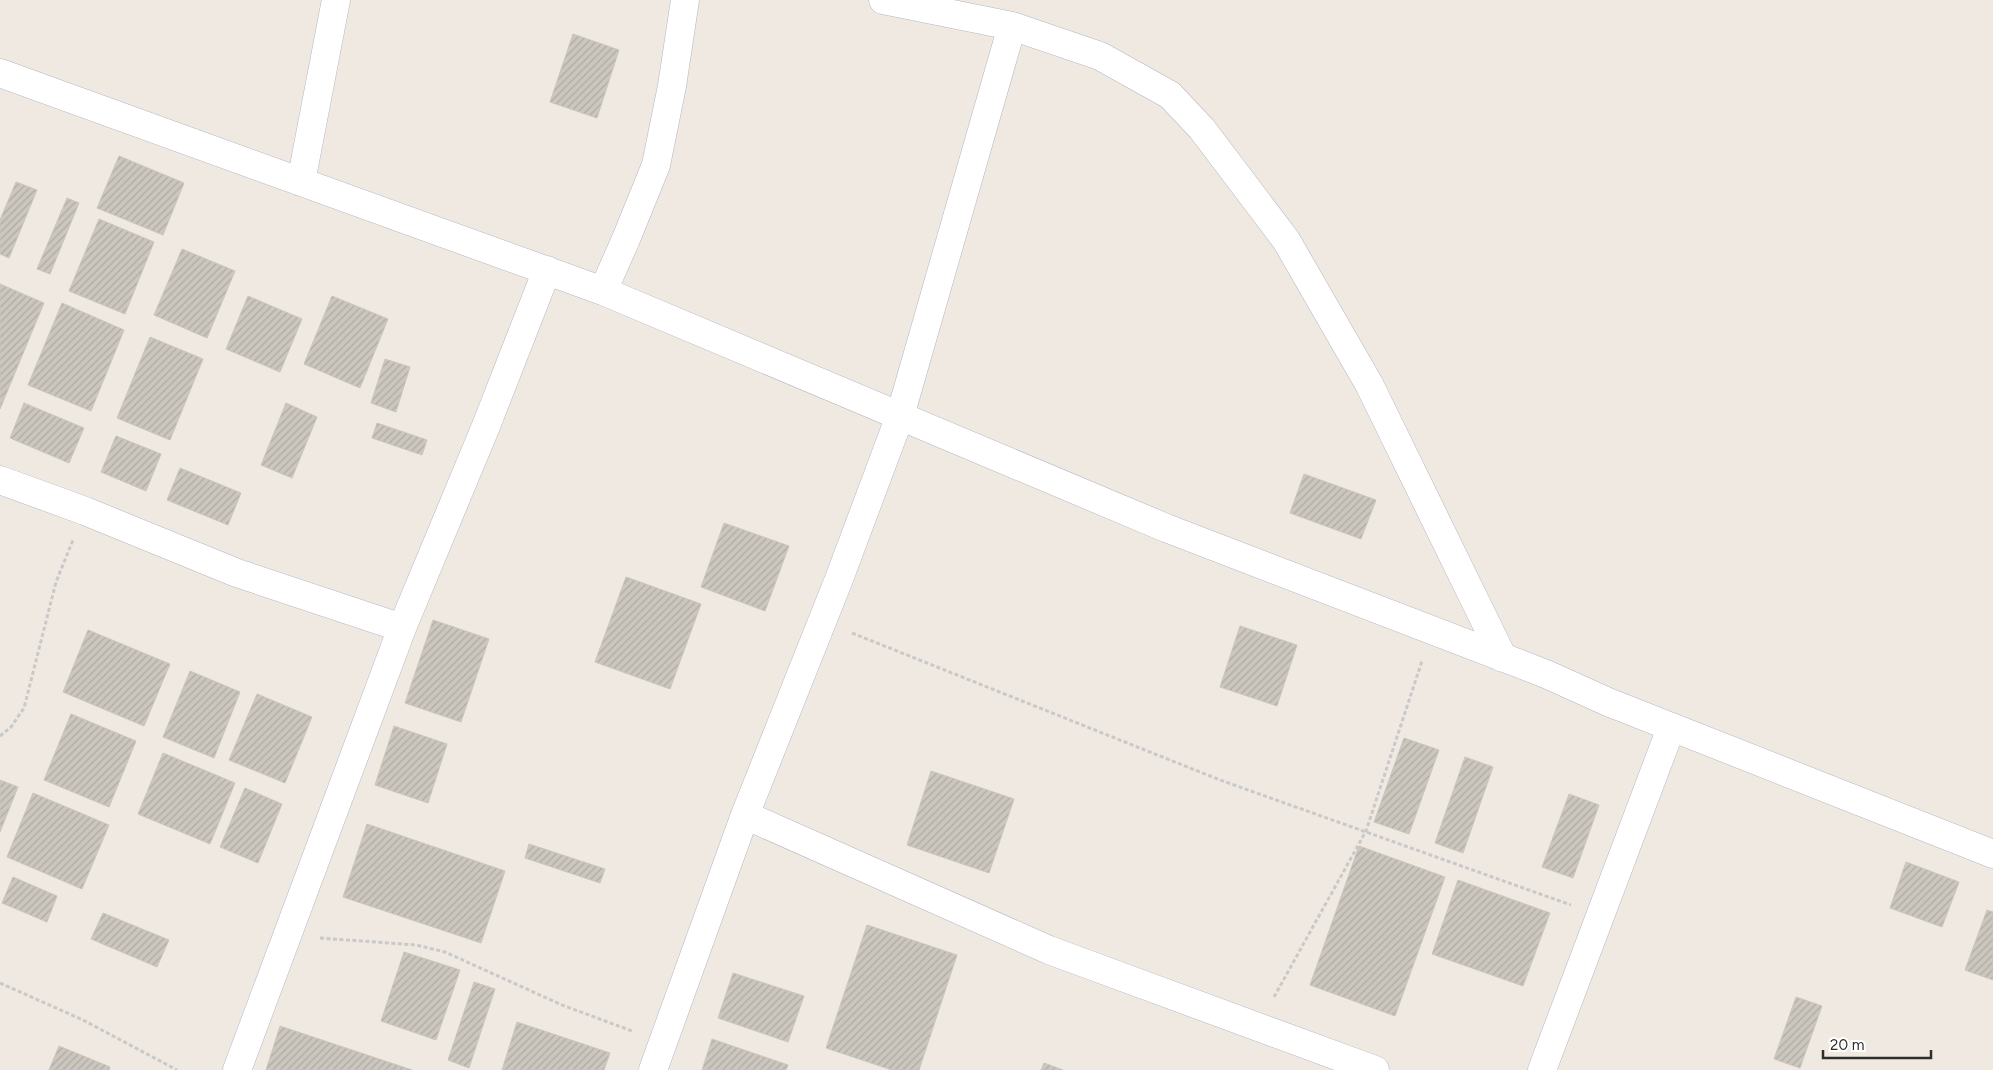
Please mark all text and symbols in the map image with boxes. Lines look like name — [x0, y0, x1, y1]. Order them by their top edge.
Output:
scale bar — [1823, 1028, 1930, 1060]
text: 20 m — [1830, 1036, 1864, 1054]

